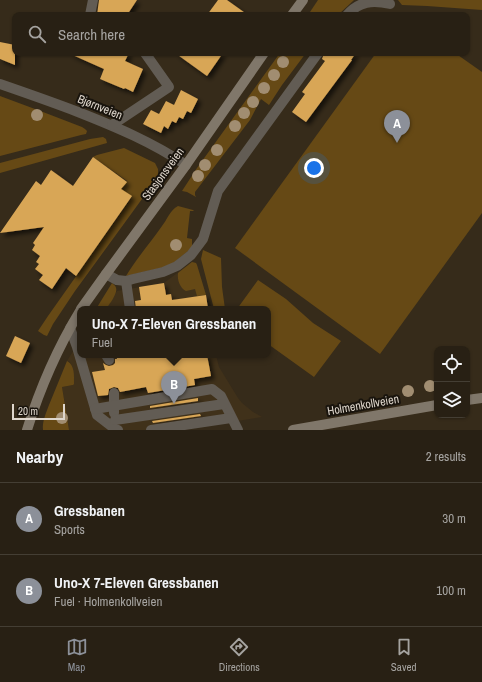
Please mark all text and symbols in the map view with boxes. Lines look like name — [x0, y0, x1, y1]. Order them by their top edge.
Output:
search box — [12, 12, 470, 56]
icon: search — [26, 23, 48, 45]
text: Search here — [58, 24, 125, 45]
street label: Bjørnveien — [75, 91, 125, 123]
pin: A — [384, 110, 410, 143]
street label: Stasjonsveien — [138, 144, 188, 204]
your location — [304, 158, 324, 178]
popup — [77, 306, 271, 358]
text: Uno-X 7-Eleven Gressbanen — [92, 313, 256, 334]
text: Fuel — [92, 334, 112, 351]
map controls — [434, 346, 470, 418]
button: locate — [434, 346, 470, 382]
pin: B — [161, 371, 187, 404]
button: layers — [434, 382, 470, 418]
street label: Holmenkollveien — [326, 391, 400, 419]
scale bar — [12, 402, 65, 421]
text: 20 m — [18, 404, 38, 418]
text: Nearby — [16, 445, 63, 468]
text: 2 results — [426, 448, 466, 465]
text: Gressbanen — [54, 500, 125, 521]
text: A — [25, 510, 33, 527]
text: 30 m — [442, 510, 466, 527]
text: Sports — [54, 521, 85, 538]
text: Uno-X 7-Eleven Gressbanen — [54, 572, 219, 593]
text: B — [25, 582, 33, 599]
text: 100 m — [436, 582, 466, 599]
text: Fuel · Holmenkollveien — [54, 593, 162, 610]
tab: Map — [66, 636, 88, 674]
tab: Directions — [219, 636, 260, 674]
tab: Saved — [391, 636, 416, 674]

